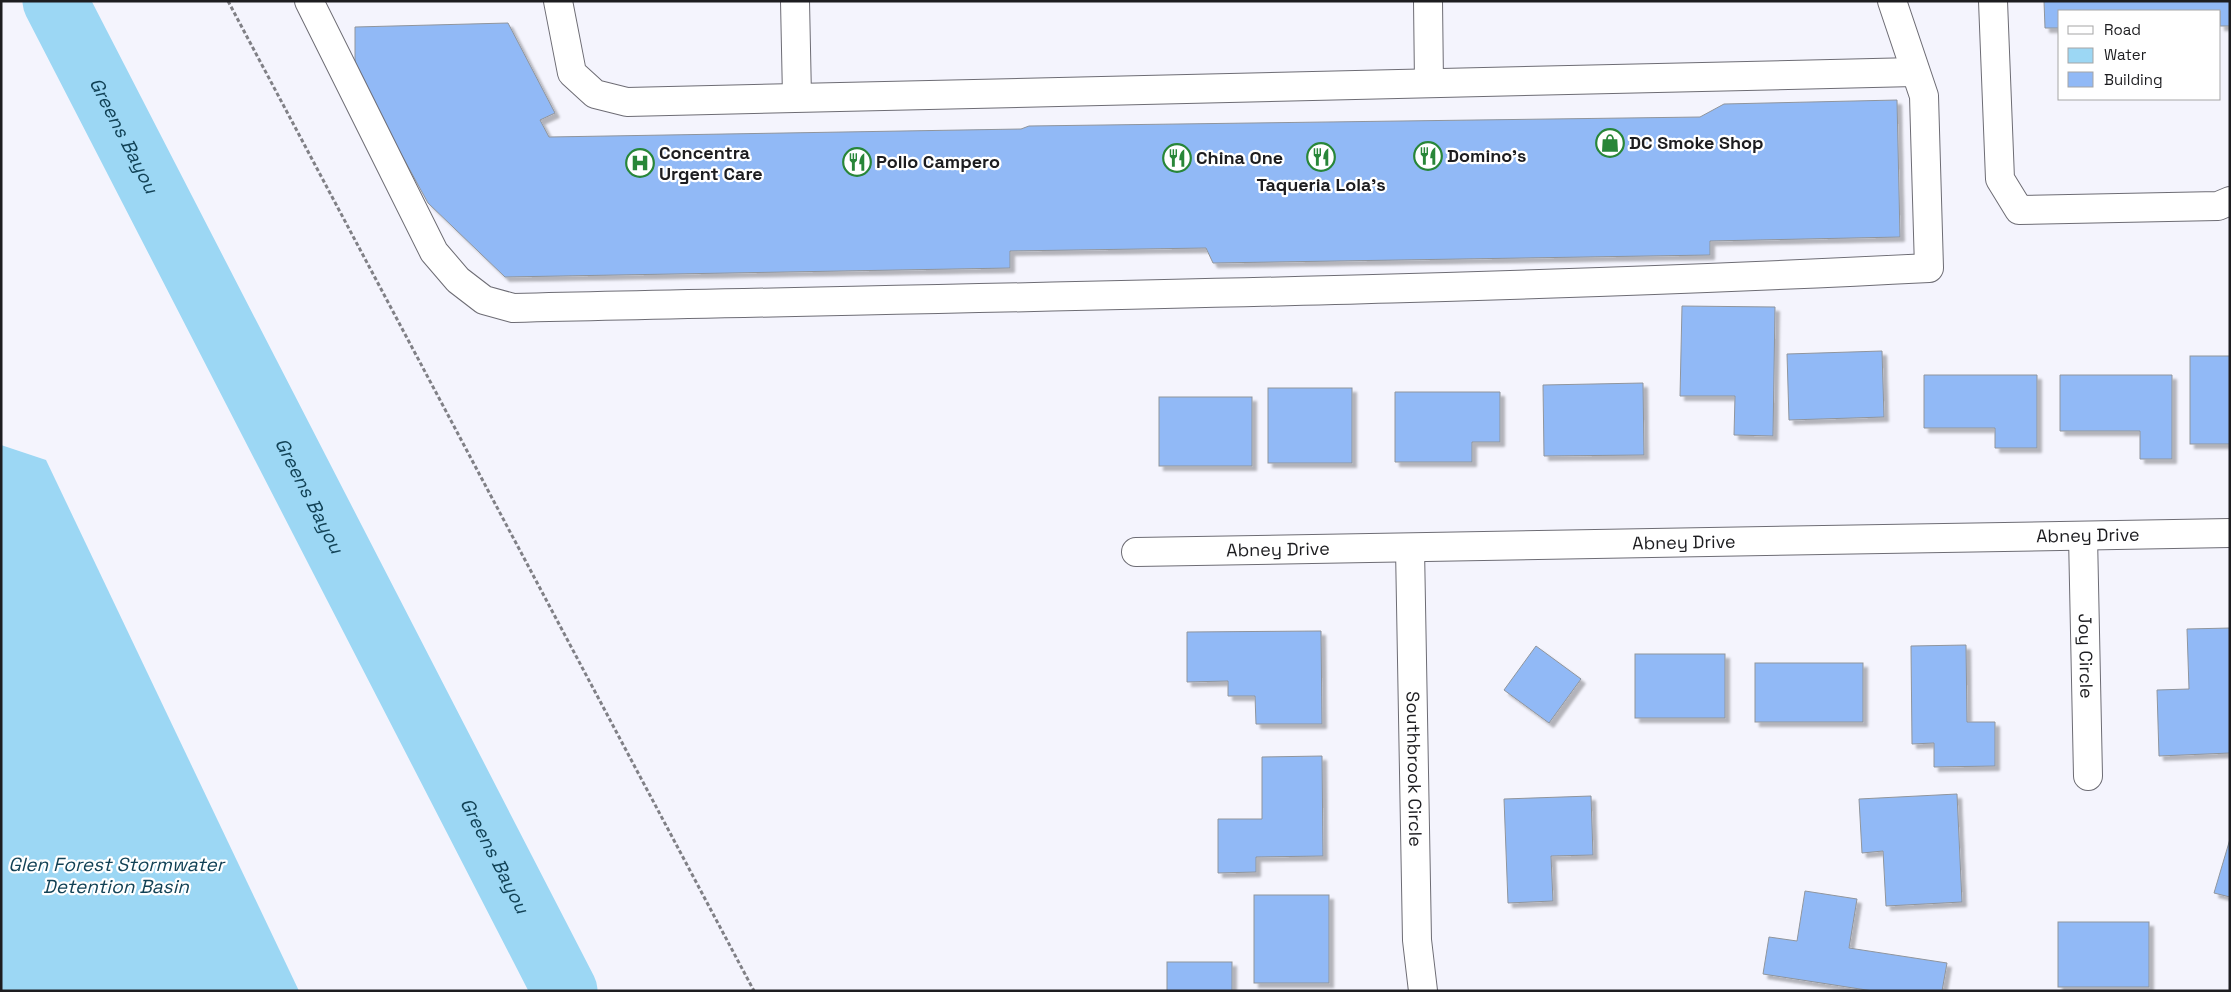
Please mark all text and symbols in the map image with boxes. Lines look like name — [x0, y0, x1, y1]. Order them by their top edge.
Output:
legend — [2058, 10, 2221, 100]
text: Road — [2104, 20, 2141, 39]
text: Water — [2104, 45, 2147, 64]
text: Building — [2104, 70, 2163, 89]
water label: Greens Bayou — [84, 73, 164, 199]
shop icon: DC Smoke Shop — [1595, 128, 1625, 158]
place label: DC Smoke Shop — [1629, 131, 1764, 154]
place label: Concentra Urgent Care — [659, 141, 763, 185]
restaurant icon: Domino's — [1413, 141, 1443, 171]
restaurant icon: Taqueria Lola's — [1306, 142, 1336, 172]
restaurant icon: China One — [1162, 143, 1192, 173]
place label: Domino's — [1447, 144, 1526, 167]
place label: China One — [1196, 146, 1283, 169]
restaurant icon: Pollo Campero — [842, 147, 872, 177]
hospital icon: Concentra Urgent Care — [625, 148, 655, 178]
place label: Pollo Campero — [876, 150, 1000, 173]
place label: Taqueria Lola's — [1256, 173, 1386, 196]
water label: Greens Bayou — [269, 433, 350, 559]
street label: Abney Drive — [2036, 523, 2140, 547]
street label: Abney Drive — [1632, 530, 1736, 554]
street label: Abney Drive — [1226, 537, 1330, 561]
street label: Joy Circle — [2074, 613, 2098, 699]
street label: Southbrook Circle — [1402, 691, 1427, 847]
water label: Greens Bayou — [455, 793, 535, 919]
water label: Glen Forest Stormwater Detention Basin — [8, 852, 226, 899]

